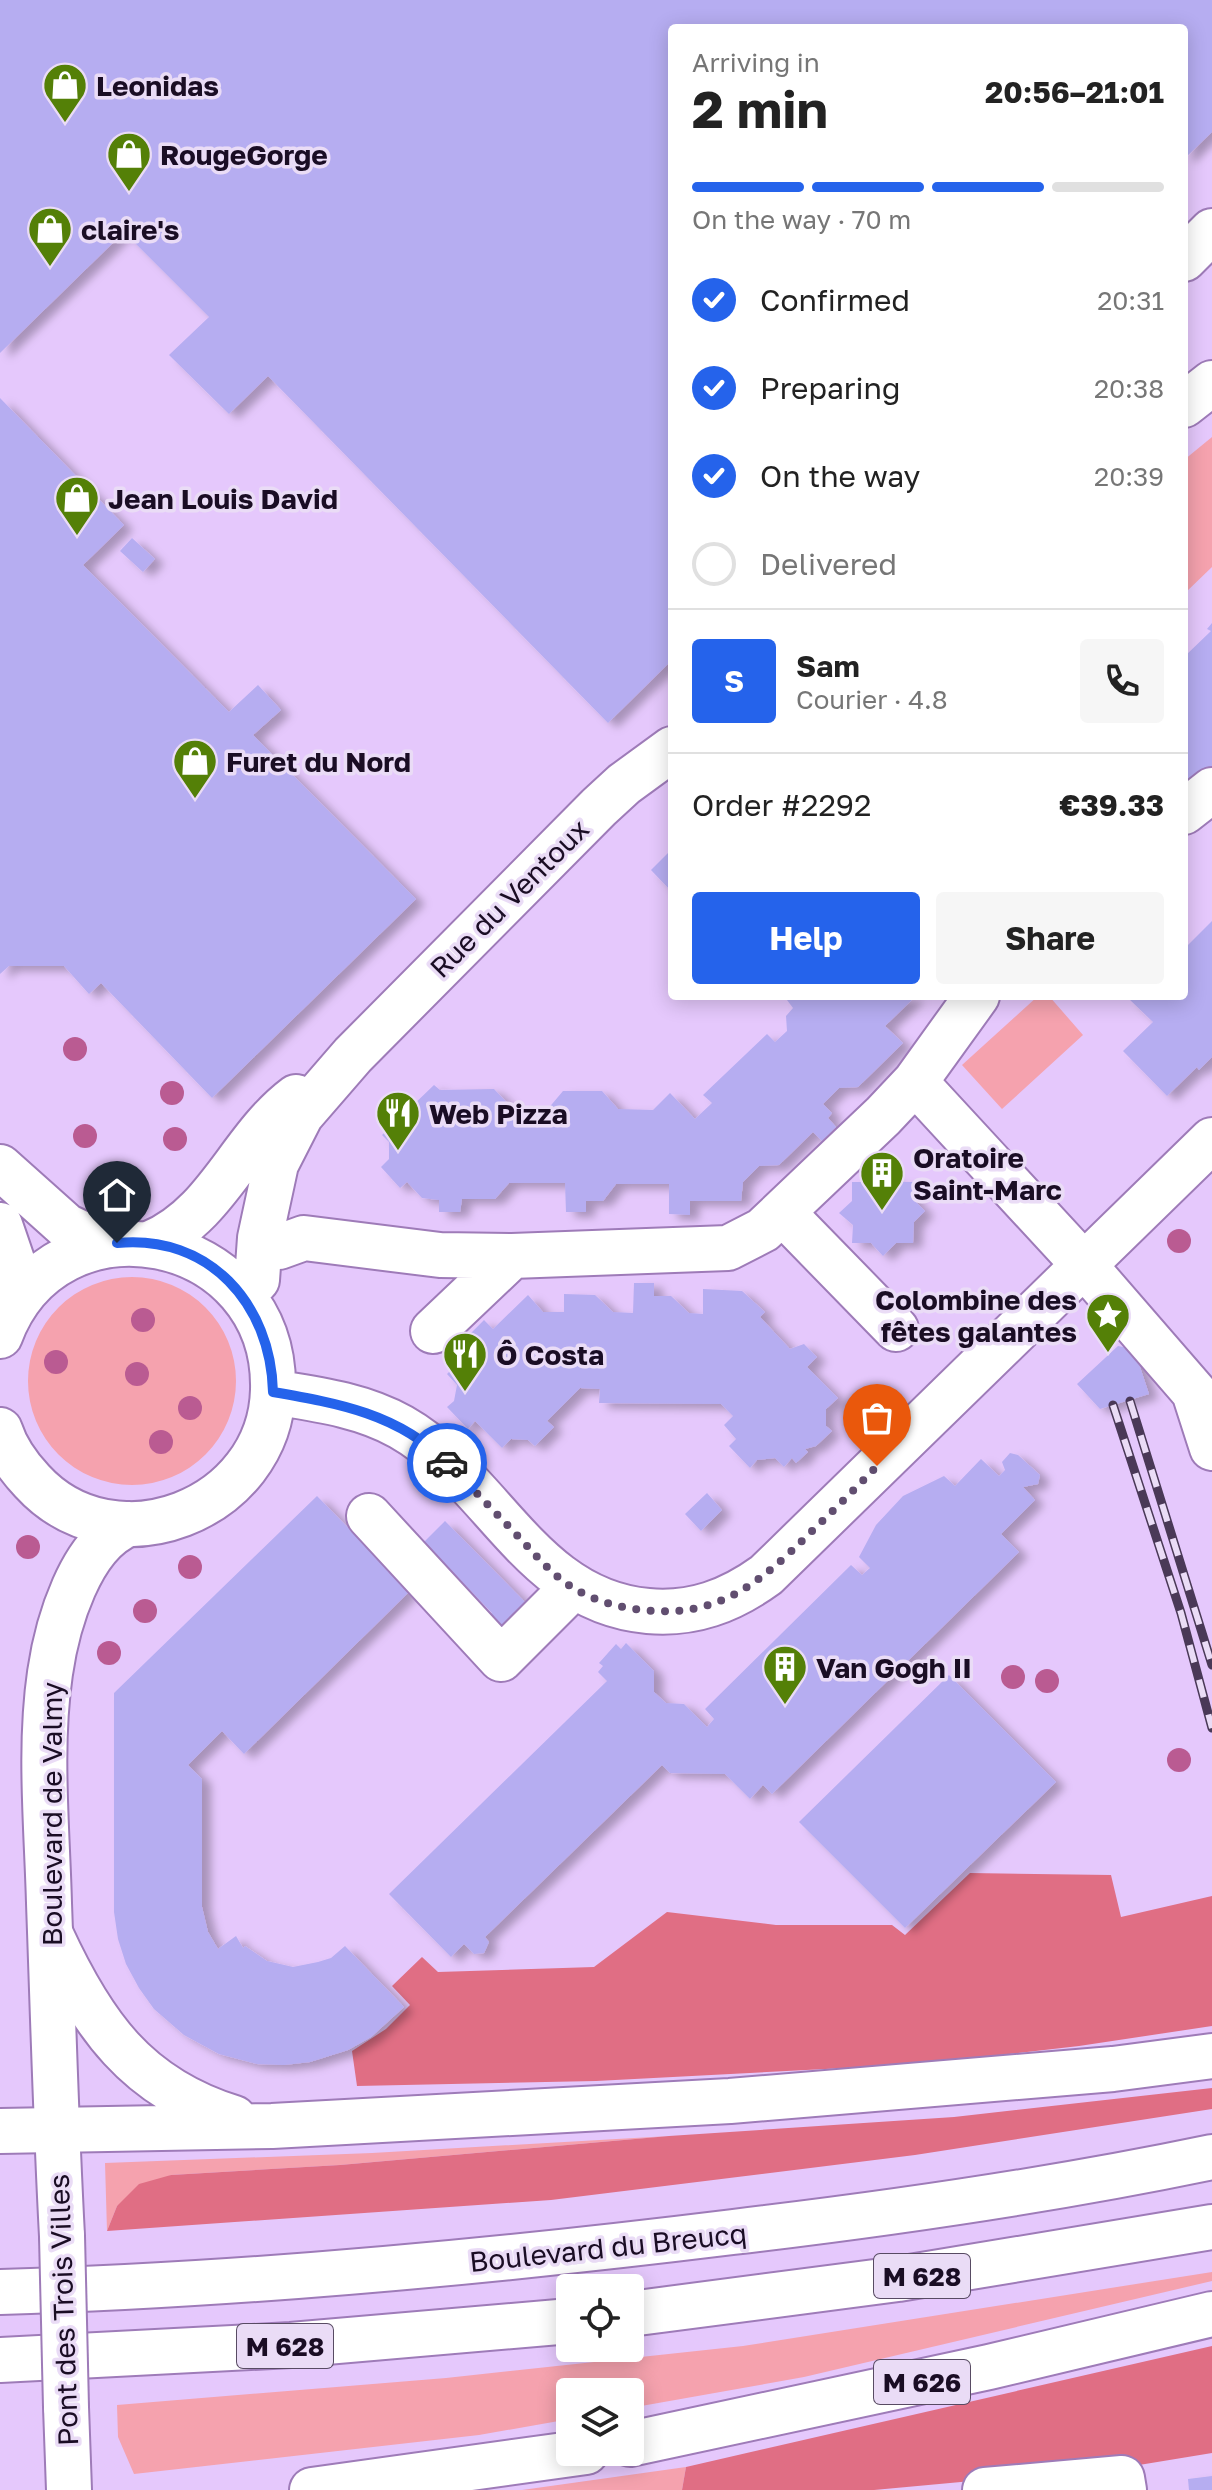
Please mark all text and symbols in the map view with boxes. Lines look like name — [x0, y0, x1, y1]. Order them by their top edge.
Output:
text: Arriving in — [692, 47, 820, 78]
shop icon: Leonidas — [41, 61, 89, 124]
place label: Leonidas — [96, 69, 219, 102]
text: 20:56–21:01 — [985, 74, 1164, 110]
text: 2 min — [692, 77, 828, 139]
shop icon: RougeGorge — [105, 130, 153, 193]
place label: RougeGorge — [160, 138, 328, 171]
text: On the way · 70 m — [692, 204, 911, 235]
shop icon: claire's — [26, 205, 74, 268]
place label: claire's — [81, 213, 180, 246]
icon: check — [692, 278, 736, 322]
text: Confirmed — [760, 282, 910, 318]
text: 20:31 — [1097, 285, 1164, 316]
icon: check — [692, 366, 736, 410]
text: Preparing — [760, 370, 901, 406]
text: 20:38 — [1094, 373, 1164, 404]
icon: check — [692, 454, 736, 498]
text: On the way — [760, 458, 920, 494]
text: 20:39 — [1094, 461, 1164, 492]
shop icon: Jean Louis David — [53, 474, 101, 537]
place label: Jean Louis David — [108, 482, 338, 515]
text: Delivered — [760, 546, 897, 582]
button: phone — [1080, 639, 1164, 723]
text: Sam — [796, 648, 860, 684]
text: S — [724, 663, 744, 699]
text: Courier · 4.8 — [796, 684, 948, 715]
shop icon: Furet du Nord — [171, 737, 219, 800]
place label: Furet du Nord — [226, 745, 411, 778]
text: Order #2292 — [692, 787, 871, 823]
text: €39.33 — [1059, 787, 1164, 823]
street label: Rue du Ventoux — [423, 812, 595, 984]
button: Help — [692, 892, 920, 984]
button: Share — [936, 892, 1164, 984]
restaurant icon: Web Pizza — [374, 1089, 422, 1152]
place label: Web Pizza — [429, 1097, 568, 1130]
place label: Oratoire Saint-Marc — [913, 1141, 1062, 1206]
building icon: Oratoire Saint-Marc — [858, 1149, 906, 1212]
pin — [83, 1161, 151, 1243]
icon: home — [95, 1173, 139, 1217]
place label: Colombine des fêtes galantes — [875, 1283, 1077, 1348]
place icon: Colombine des fêtes galantes — [1084, 1291, 1132, 1354]
restaurant icon: Ô Costa — [441, 1330, 489, 1393]
place label: Ô Costa — [496, 1338, 604, 1371]
pin — [843, 1384, 911, 1466]
icon: bag — [855, 1396, 899, 1440]
courier — [407, 1423, 487, 1503]
icon: car — [425, 1441, 469, 1485]
building icon: Van Gogh II — [761, 1643, 809, 1706]
place label: Van Gogh II — [816, 1651, 972, 1684]
street label: Boulevard de Valmy — [35, 1681, 68, 1946]
street label: Pont des Trois Villes — [42, 2174, 84, 2446]
street label: Boulevard du Breucq — [468, 2216, 748, 2278]
road number: M 628 — [874, 2254, 970, 2298]
map controls — [556, 2274, 644, 2466]
button: locate — [556, 2274, 644, 2362]
road number: M 628 — [237, 2324, 333, 2368]
road number: M 626 — [874, 2360, 970, 2404]
button: layers — [556, 2378, 644, 2466]

